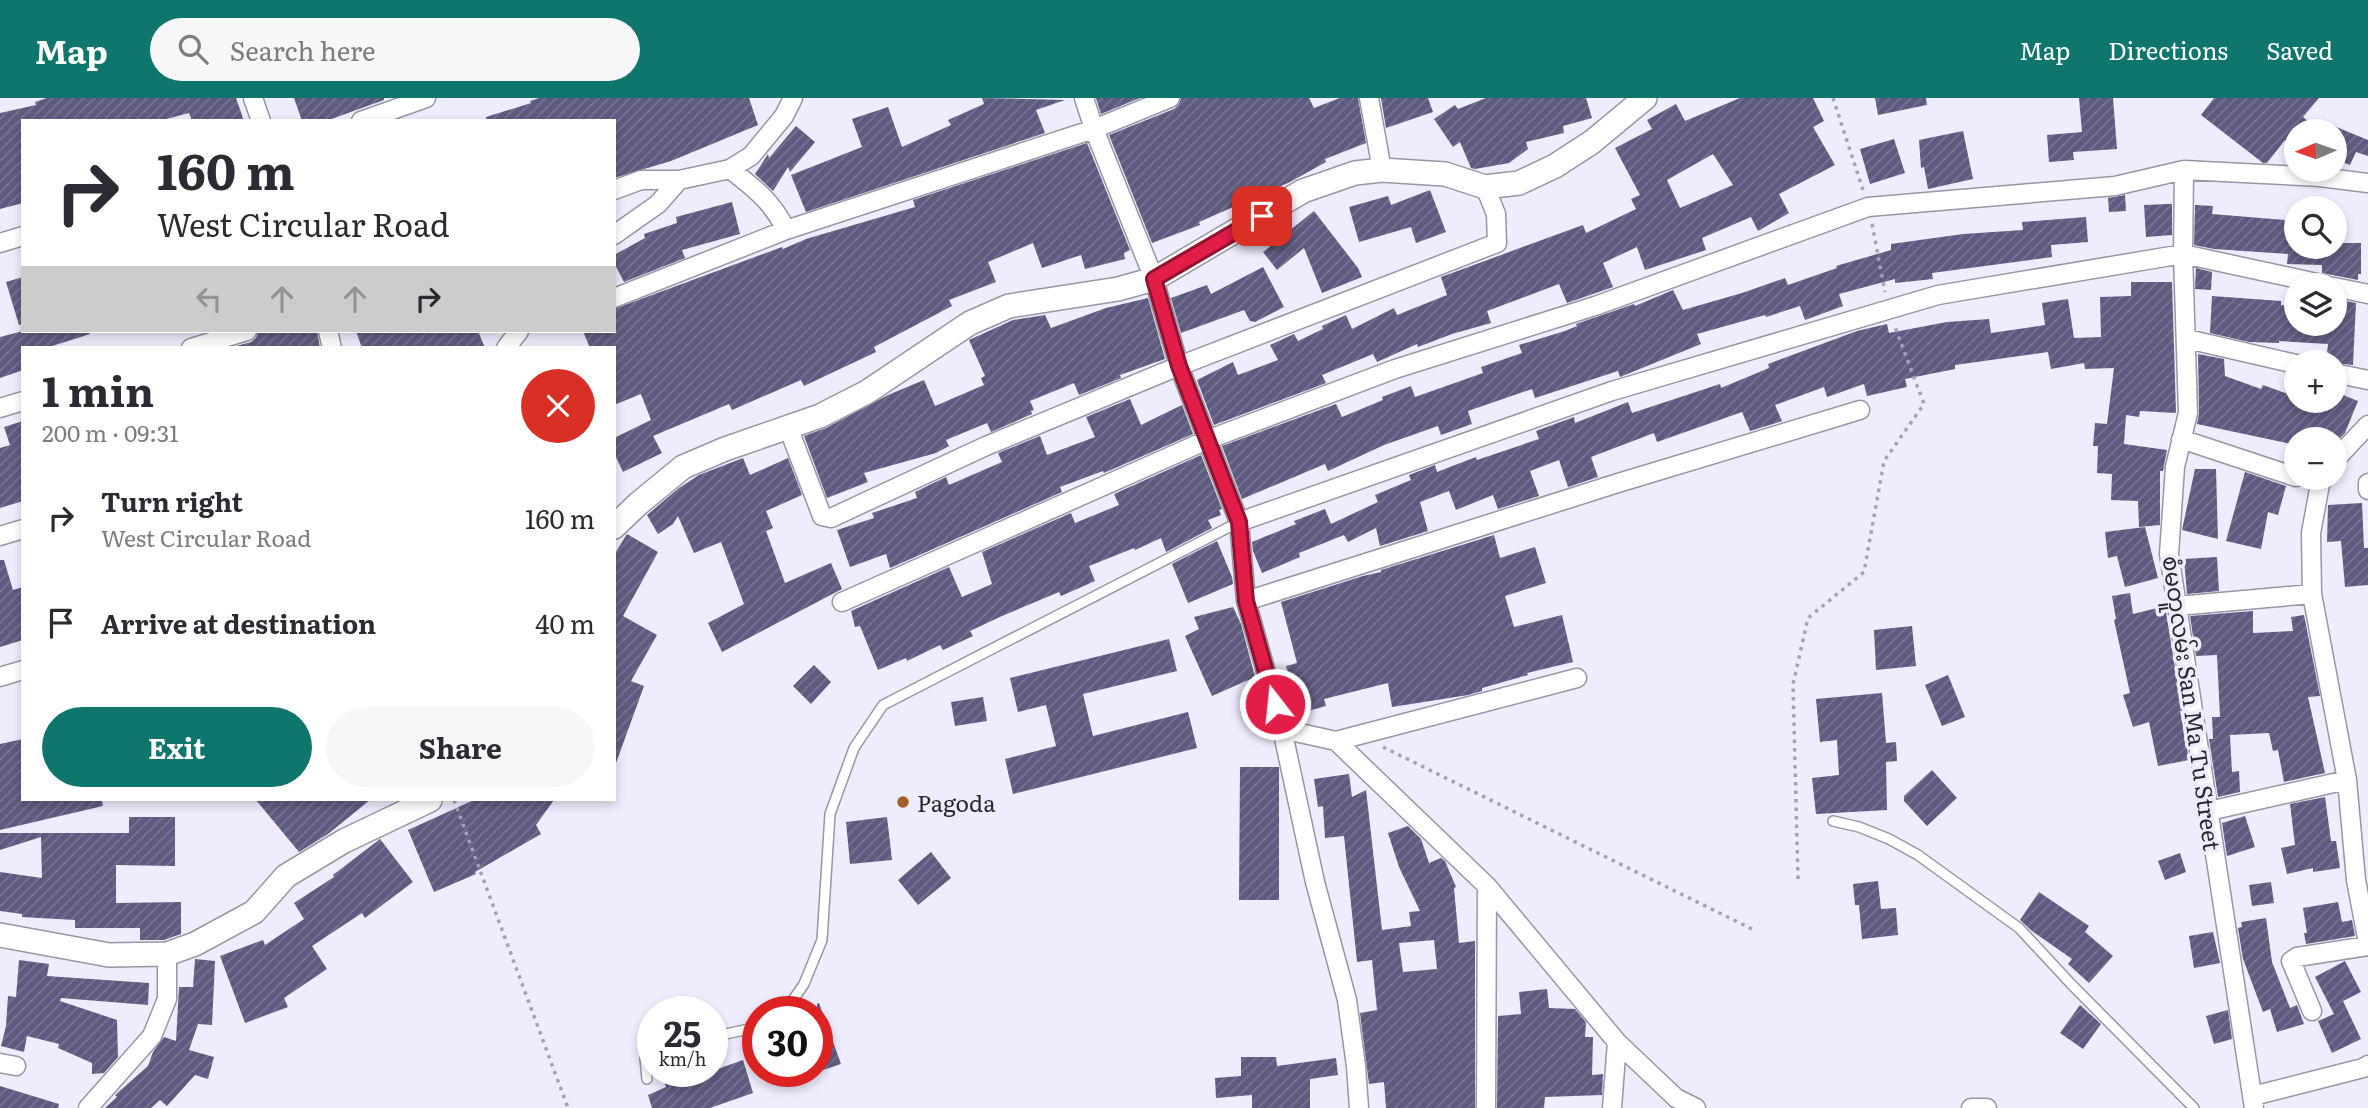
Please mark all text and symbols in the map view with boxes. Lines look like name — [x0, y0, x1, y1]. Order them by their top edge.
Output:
search box — [150, 18, 640, 81]
text: Map — [35, 25, 108, 74]
icon: search — [174, 30, 212, 68]
text: Search here — [230, 30, 376, 69]
text: Map — [2019, 32, 2070, 67]
text: Directions — [2108, 32, 2228, 67]
text: Saved — [2266, 32, 2333, 67]
north arrow — [2284, 119, 2347, 182]
map controls — [2284, 119, 2347, 490]
text: 160 m — [157, 132, 295, 205]
icon: right — [42, 147, 133, 238]
pin — [1232, 186, 1292, 246]
button: search — [2284, 196, 2347, 259]
icon: arrive — [1243, 197, 1281, 235]
text: West Circular Road — [157, 199, 450, 247]
button: layers — [2284, 273, 2347, 336]
icon: left — [190, 280, 228, 318]
icon: ahead — [263, 280, 301, 318]
icon: ahead — [336, 280, 374, 318]
icon: right — [409, 280, 447, 318]
button: + — [2284, 350, 2347, 413]
text: 1 min — [42, 358, 154, 420]
button: close — [521, 369, 595, 443]
text: 200 m · 09:31 — [42, 415, 179, 449]
button: − — [2284, 427, 2347, 490]
text: Turn right — [101, 481, 243, 520]
text: 160 m — [525, 498, 595, 537]
icon: right — [42, 499, 80, 537]
text: West Circular Road — [101, 520, 311, 554]
street label: စံမတူလမ်း San Ma Tu Street — [2152, 553, 2231, 854]
text: Arrive at destination — [101, 603, 376, 642]
text: 40 m — [535, 603, 595, 642]
icon: arrive — [42, 604, 80, 642]
position arrow — [1238, 667, 1312, 741]
button: Exit — [42, 707, 312, 787]
button: Share — [326, 707, 595, 787]
place label: Pagoda — [917, 785, 996, 819]
marker: Pagoda — [895, 794, 911, 810]
speed limit sign: 30 — [742, 996, 833, 1087]
text: 25 — [664, 1006, 701, 1058]
text: km/h — [659, 1045, 706, 1072]

